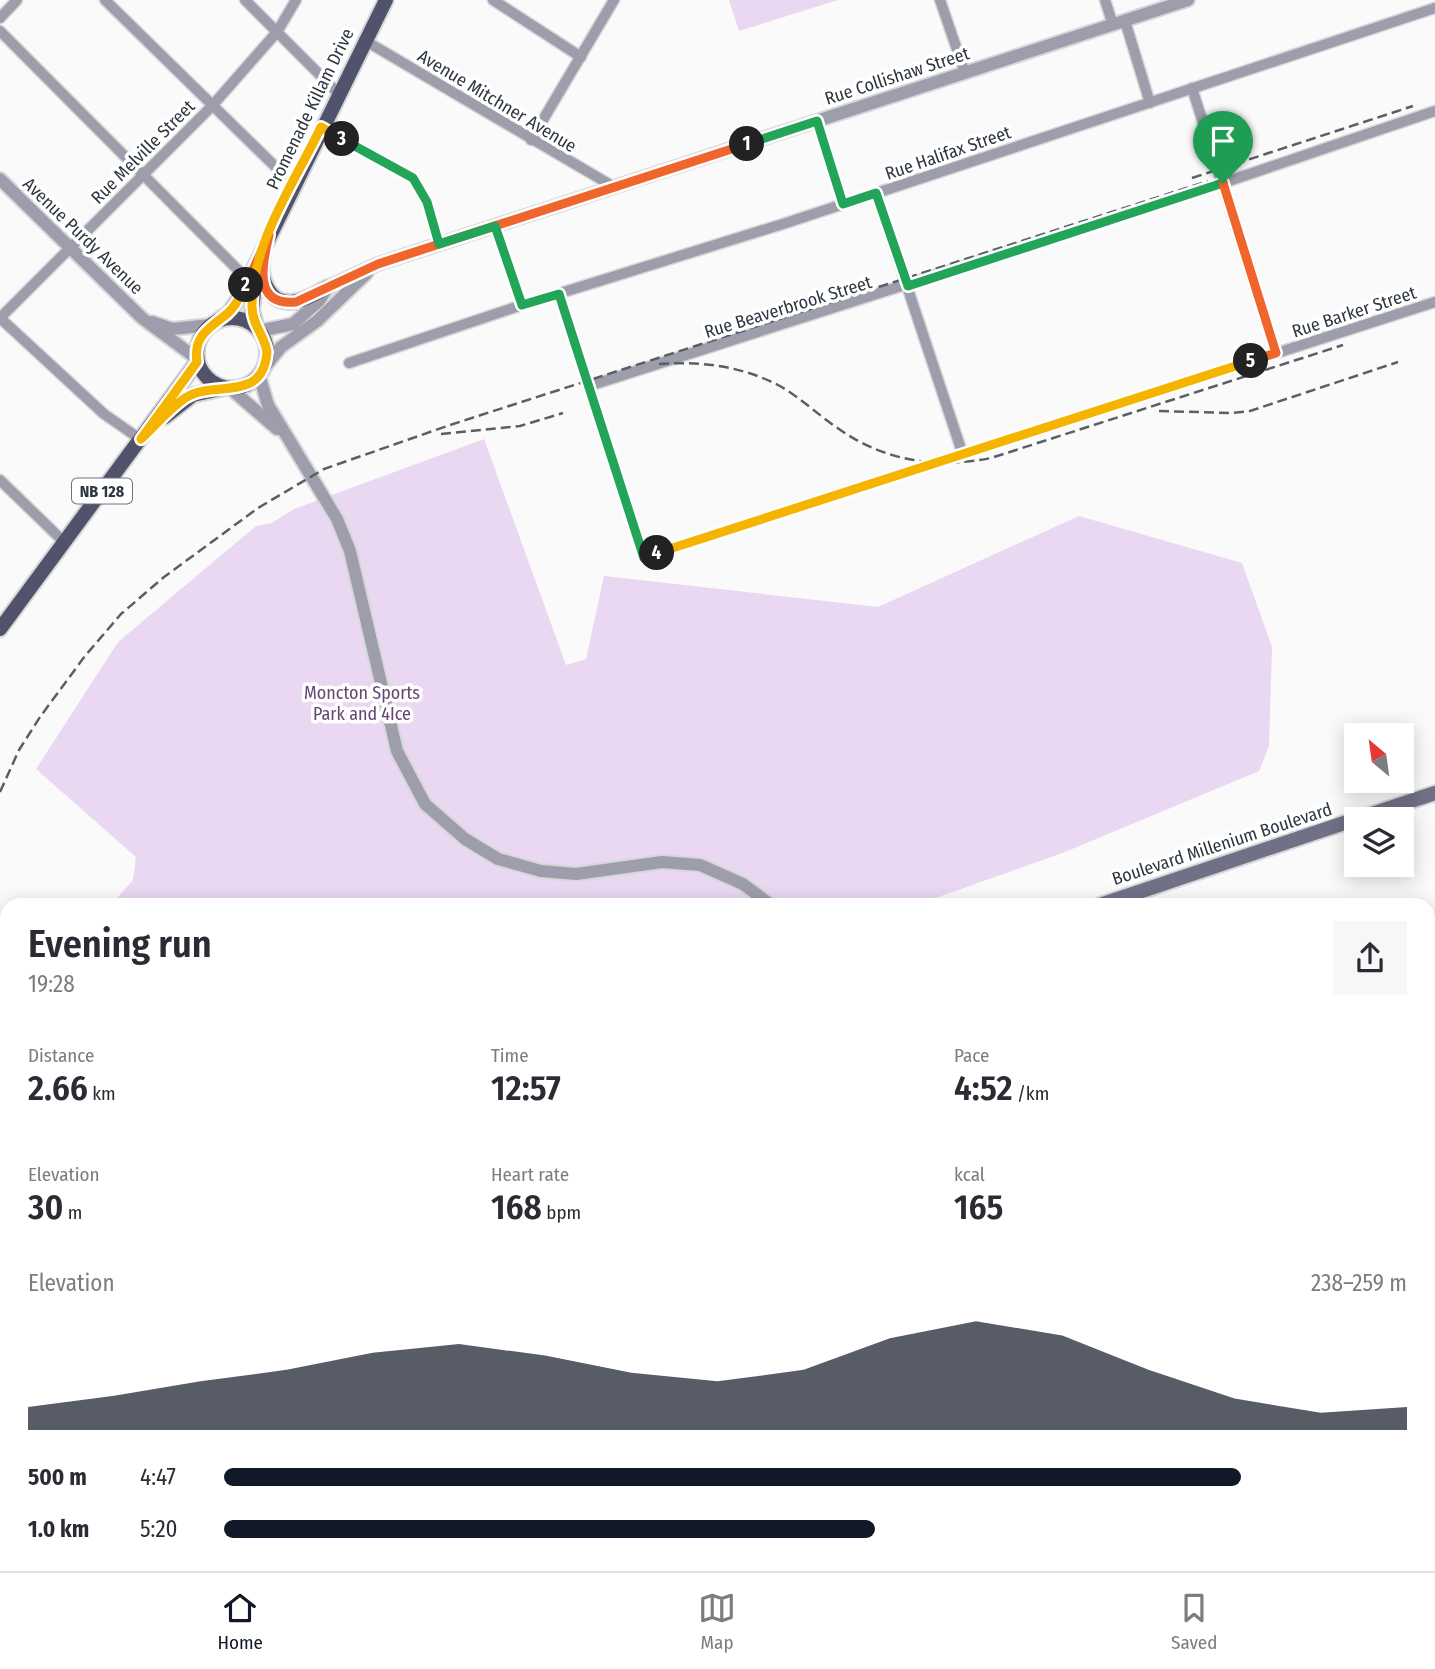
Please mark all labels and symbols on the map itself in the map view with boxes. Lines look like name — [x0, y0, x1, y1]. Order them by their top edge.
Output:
street label: Promenade Killam Drive — [261, 25, 359, 193]
street label: Rue Collishaw Street — [822, 42, 972, 110]
street label: Avenue Mitchner Avenue — [414, 45, 581, 157]
street label: Rue Melville Street — [86, 95, 200, 209]
pin — [1193, 111, 1253, 183]
street label: Rue Halifax Street — [882, 121, 1014, 185]
pin: 3 — [324, 122, 360, 156]
pin: 1 — [730, 127, 764, 162]
street label: Avenue Purdy Avenue — [18, 173, 148, 299]
pin: 2 — [229, 268, 264, 302]
street label: Rue Beaverbrook Street — [702, 271, 874, 343]
street label: Rue Barker Street — [1289, 282, 1419, 342]
pin: 5 — [1234, 344, 1268, 378]
road number: NB 128 — [72, 478, 132, 504]
pin: 4 — [640, 536, 674, 570]
park label: Moncton Sports Park and 4Ice — [304, 682, 420, 725]
north arrow — [1344, 723, 1414, 793]
street label: Boulevard Millenium Boulevard — [1109, 798, 1335, 890]

